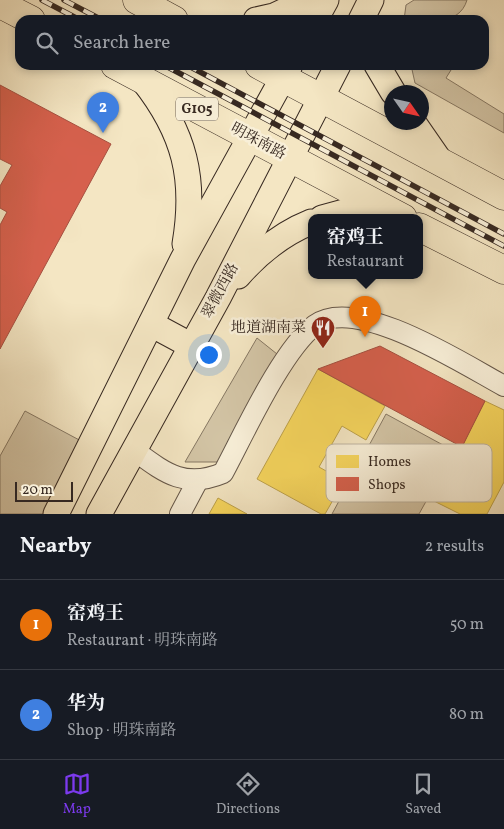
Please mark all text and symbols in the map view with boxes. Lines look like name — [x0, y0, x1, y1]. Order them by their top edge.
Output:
search box — [15, 15, 489, 70]
icon: search — [33, 29, 61, 57]
text: Search here — [73, 30, 170, 56]
north arrow — [384, 85, 429, 130]
pin: 2 — [87, 92, 119, 133]
road number: G105 — [176, 98, 218, 120]
street label: 明珠南路 — [227, 119, 289, 165]
popup — [308, 214, 423, 279]
text: 窑鸡王 — [327, 225, 384, 251]
text: Restaurant — [327, 251, 404, 273]
street label: 翠微西路 — [198, 260, 244, 322]
pin: 1 — [349, 296, 381, 337]
restaurant icon: 地道湖南菜 — [310, 315, 336, 349]
place label: 地道湖南菜 — [231, 318, 306, 339]
your location — [196, 342, 222, 368]
legend — [326, 444, 492, 502]
text: Homes — [368, 453, 411, 472]
text: Shops — [368, 476, 406, 495]
scale bar — [15, 479, 72, 502]
text: 20 m — [22, 481, 53, 500]
text: Nearby — [20, 532, 91, 561]
text: 2 results — [425, 536, 484, 558]
text: 窑鸡王 — [67, 601, 124, 627]
text: 1 — [33, 614, 39, 636]
text: 50 m — [450, 614, 484, 636]
text: Restaurant · 明珠南路 — [67, 630, 218, 652]
text: 华为 — [67, 691, 105, 717]
text: 2 — [32, 704, 40, 726]
text: 80 m — [449, 704, 484, 726]
text: Shop · 明珠南路 — [67, 720, 177, 742]
tab: Map — [63, 770, 91, 819]
tab: Directions — [216, 770, 280, 819]
tab: Saved — [405, 770, 441, 819]

